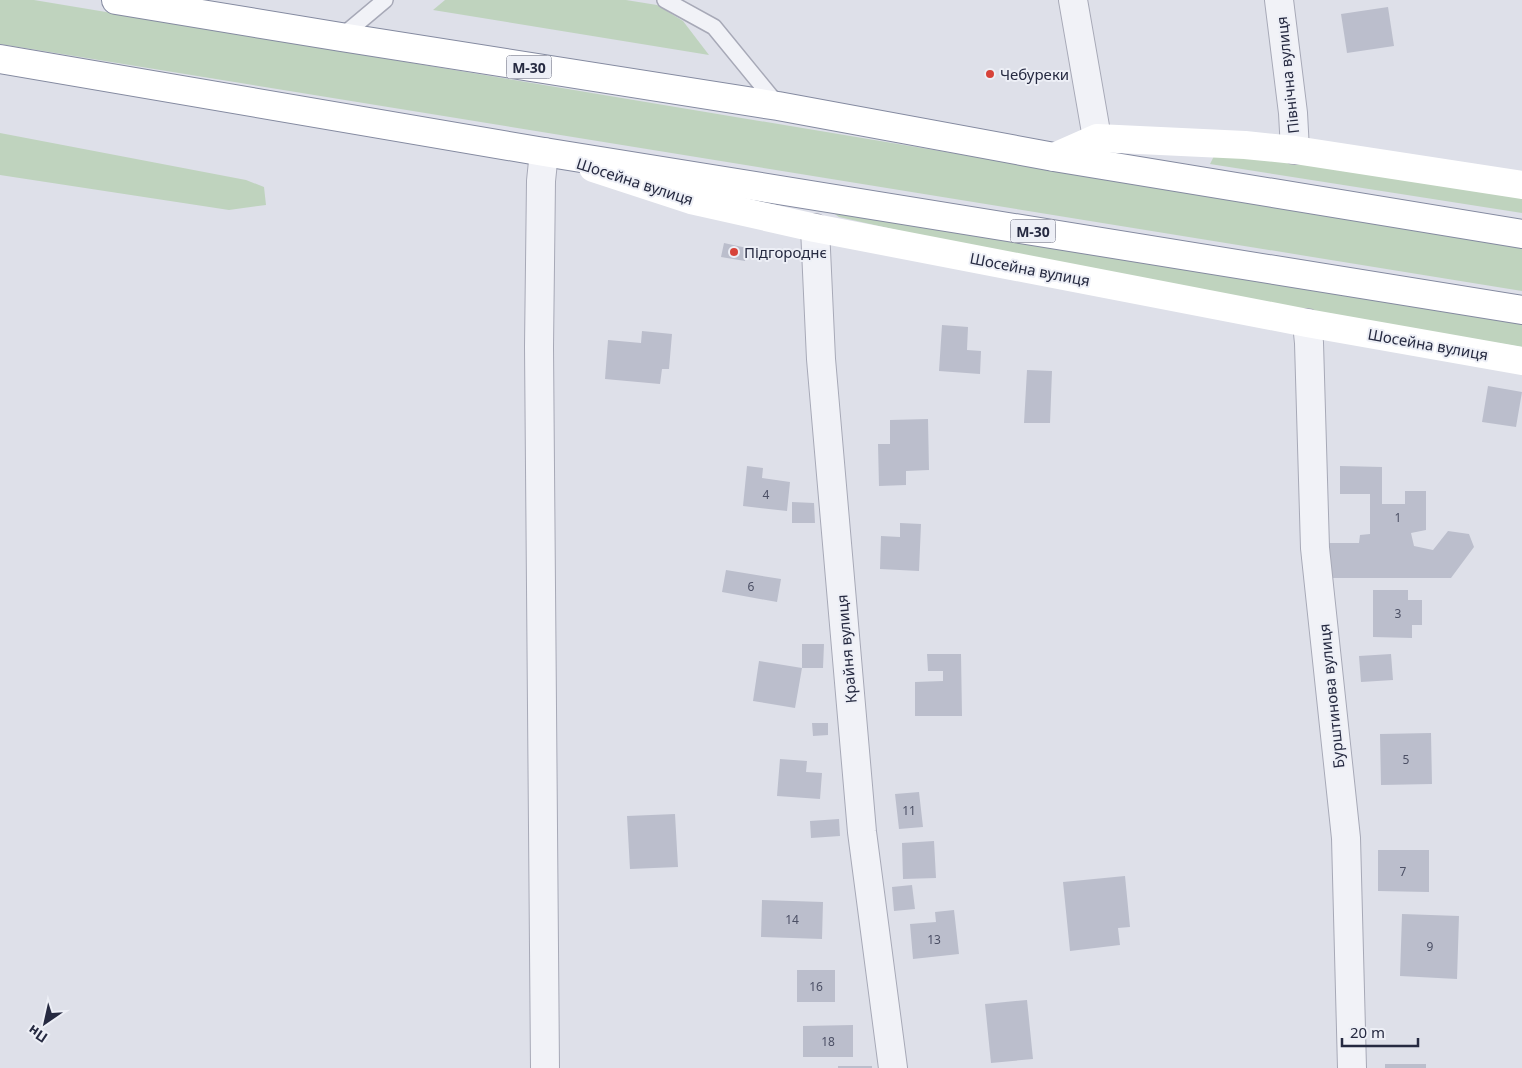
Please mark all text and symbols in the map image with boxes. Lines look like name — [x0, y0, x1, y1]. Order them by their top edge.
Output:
street label: Північна вулиця — [1271, 15, 1303, 135]
road number: М-30 — [506, 56, 552, 78]
place label: Чебуреки — [1000, 64, 1069, 84]
marker: Чебуреки — [984, 68, 996, 80]
street label: Шосейна вулиця — [574, 153, 696, 209]
road number: М-30 — [1010, 220, 1056, 242]
place label: Підгороднє — [744, 242, 827, 262]
marker: Підгороднє — [728, 246, 740, 258]
street label: Шосейна вулиця — [968, 248, 1092, 290]
street label: Шосейна вулиця — [1366, 324, 1490, 364]
house number: 4 — [763, 486, 770, 503]
house number: 1 — [1395, 509, 1401, 526]
house number: 6 — [748, 578, 755, 595]
street label: Крайня вулиця — [831, 594, 861, 704]
house number: 3 — [1395, 605, 1402, 622]
street label: Бурштинова вулиця — [1313, 623, 1349, 769]
house number: 5 — [1403, 751, 1410, 768]
house number: 11 — [902, 802, 916, 819]
house number: 7 — [1400, 863, 1407, 880]
house number: 14 — [785, 911, 799, 928]
house number: 13 — [927, 931, 941, 948]
house number: 9 — [1427, 938, 1434, 955]
house number: 16 — [809, 978, 823, 995]
north arrow — [20, 998, 70, 1048]
scale bar — [1342, 1016, 1418, 1048]
text: Пн — [24, 1021, 51, 1048]
text: 20 m — [1350, 1022, 1385, 1042]
house number: 18 — [821, 1033, 835, 1050]

